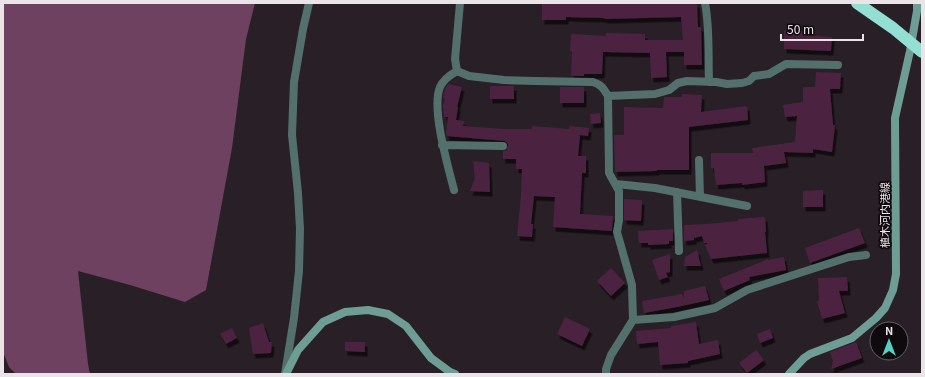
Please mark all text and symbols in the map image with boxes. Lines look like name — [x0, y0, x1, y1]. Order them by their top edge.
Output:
scale bar — [781, 16, 863, 42]
text: 50 m — [787, 20, 814, 37]
street label: 植木河内港線 — [876, 182, 892, 248]
north arrow — [869, 321, 909, 361]
text: N — [885, 322, 893, 338]

